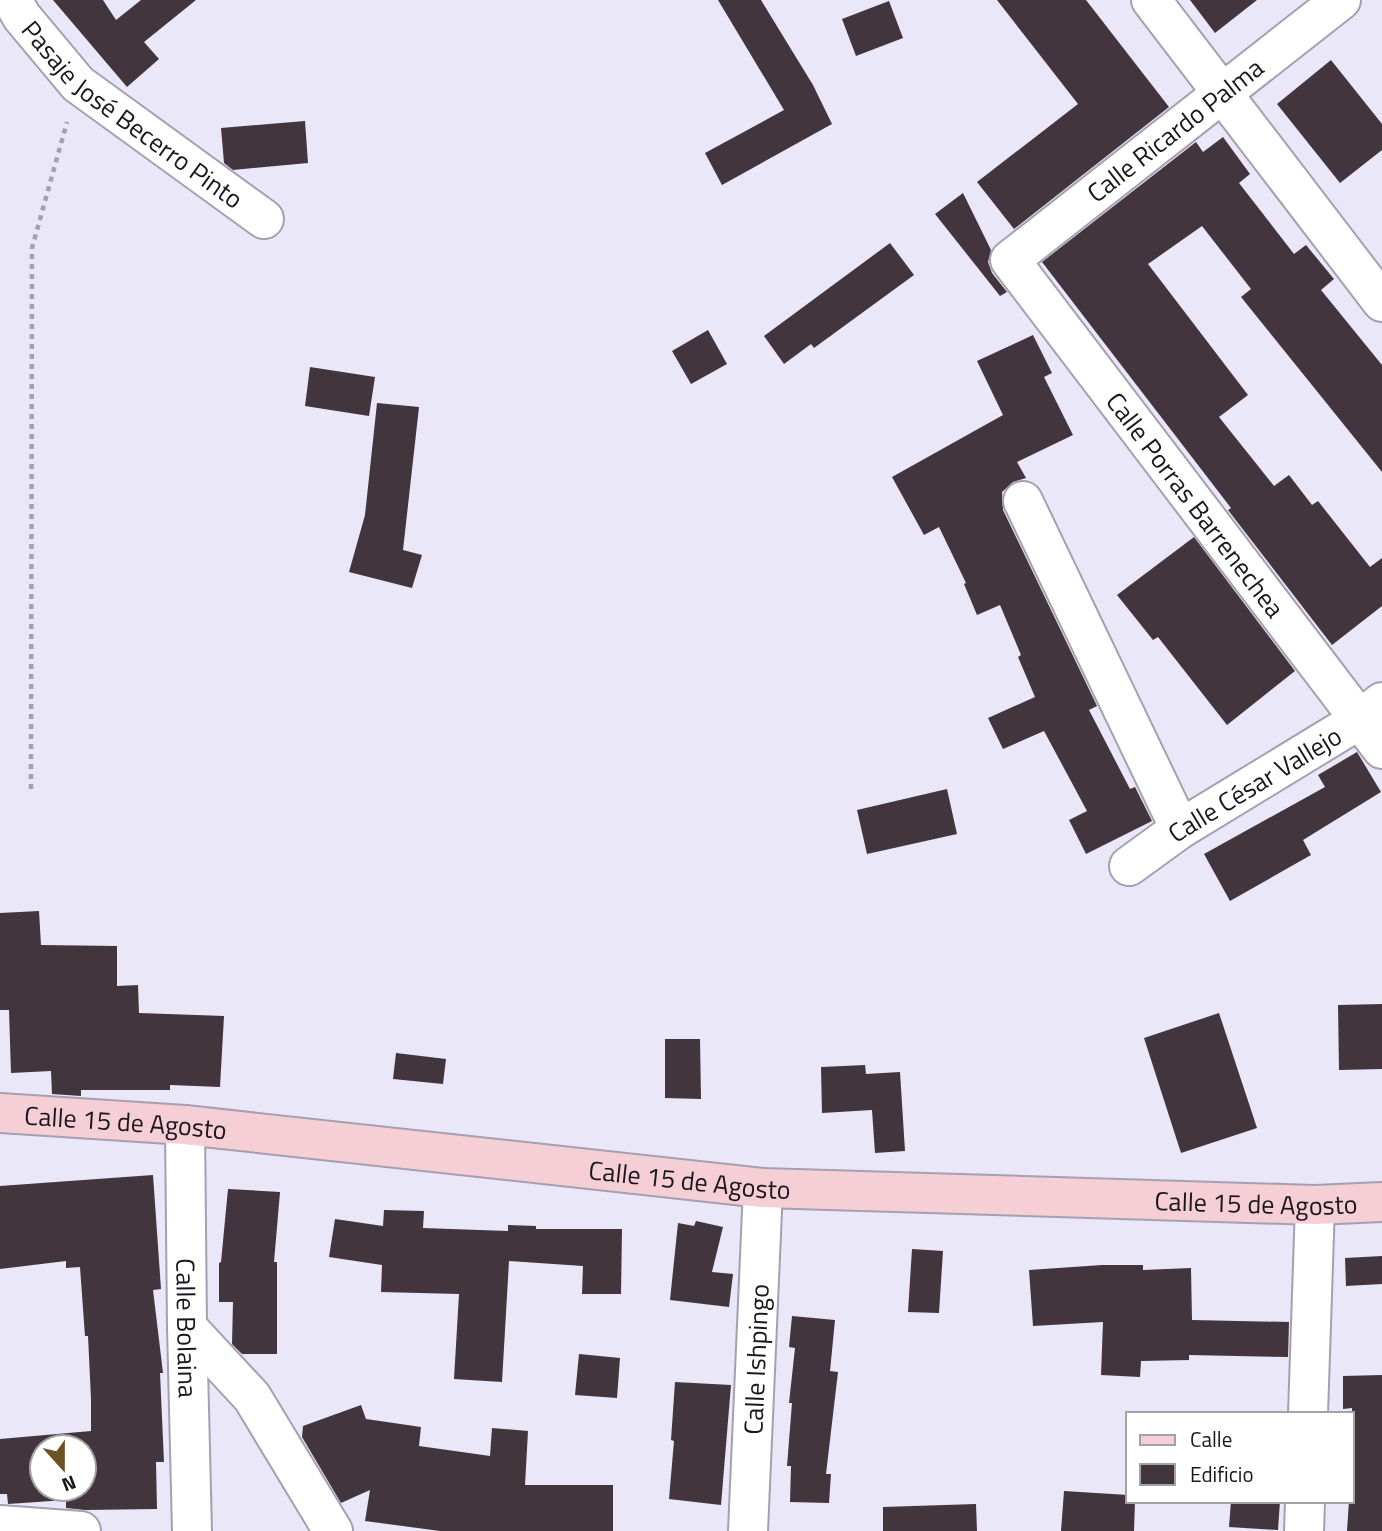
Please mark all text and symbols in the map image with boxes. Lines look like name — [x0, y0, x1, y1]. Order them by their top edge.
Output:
street label: Pasaje José Becerro Pinto — [13, 11, 252, 217]
street label: Calle Ricardo Palma — [1078, 48, 1272, 212]
street label: Calle Porras Barrenechea — [1097, 383, 1295, 625]
street label: Calle César Vallejo — [1159, 716, 1349, 852]
street label: Calle 15 de Agosto — [23, 1095, 229, 1149]
street label: Calle 15 de Agosto — [587, 1150, 791, 1208]
street label: Calle 15 de Agosto — [1154, 1181, 1358, 1225]
street label: Calle Bolaina — [167, 1258, 208, 1398]
street label: Calle Ishpingo — [733, 1283, 778, 1435]
legend — [1126, 1412, 1354, 1503]
text: Calle — [1190, 1423, 1232, 1455]
north arrow — [28, 1433, 98, 1503]
text: Edificio — [1190, 1458, 1254, 1490]
text: N — [58, 1468, 81, 1500]

